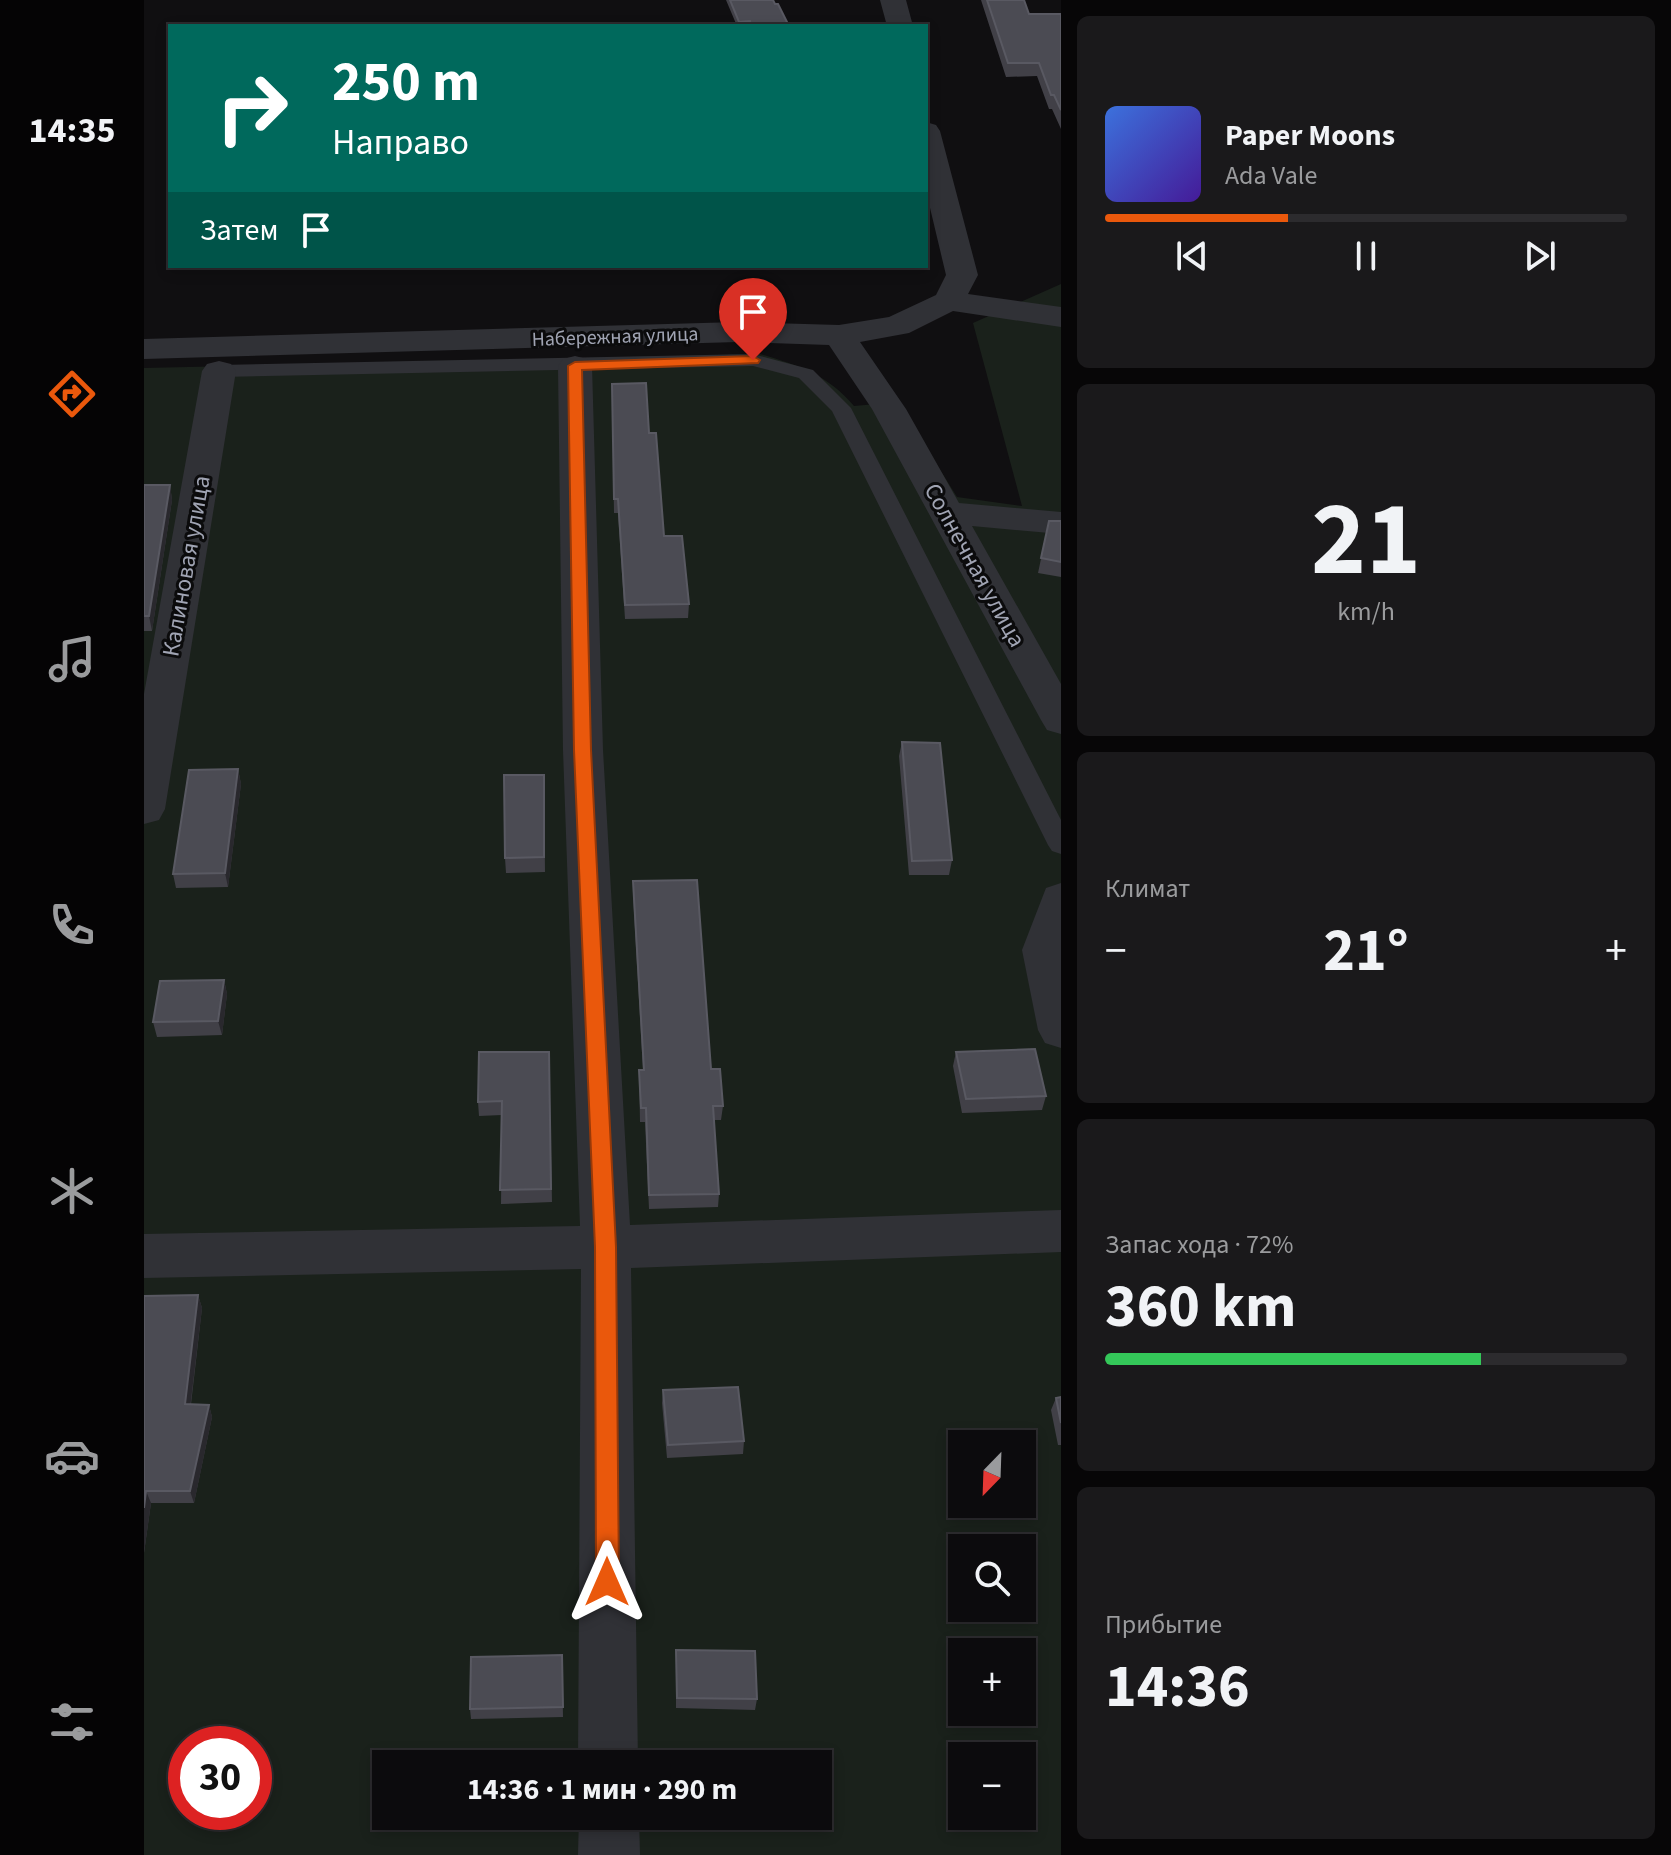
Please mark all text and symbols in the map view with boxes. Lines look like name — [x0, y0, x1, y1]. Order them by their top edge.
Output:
text: 250 m — [332, 43, 480, 122]
icon: right — [200, 56, 304, 160]
text: 14:35 — [29, 105, 115, 156]
text: Paper Moons — [1225, 114, 1395, 157]
text: Направо — [332, 117, 469, 168]
text: Ada Vale — [1225, 157, 1317, 194]
icon: arrive — [294, 208, 338, 252]
text: Затем — [200, 209, 278, 252]
icon: previous — [1170, 234, 1214, 278]
icon: pause — [1344, 234, 1388, 278]
icon: next — [1518, 234, 1562, 278]
pin — [719, 278, 787, 360]
icon: arrive — [731, 290, 775, 334]
street label: Набережная улица — [531, 320, 699, 354]
icon: directions — [44, 366, 100, 422]
text: 21 — [1311, 467, 1421, 615]
street label: Калиновая улица — [153, 473, 220, 659]
street label: Солнечная улица — [915, 477, 1034, 654]
text: km/h — [1337, 593, 1395, 630]
icon: music — [44, 631, 100, 687]
text: Климат — [1105, 870, 1190, 907]
icon: phone — [44, 897, 100, 953]
text: 21° — [1323, 909, 1409, 994]
text: − — [1105, 920, 1127, 983]
text: + — [1605, 920, 1627, 983]
icon: climate — [44, 1163, 100, 1219]
text: Запас хода · 72% — [1105, 1226, 1293, 1263]
text: 360 km — [1105, 1265, 1296, 1350]
icon: car — [44, 1428, 100, 1484]
north arrow — [948, 1430, 1036, 1518]
map controls — [948, 1430, 1036, 1830]
button: search — [948, 1534, 1036, 1622]
position arrow — [565, 1540, 649, 1624]
text: Прибытие — [1105, 1606, 1222, 1643]
button: + — [948, 1638, 1036, 1726]
text: 14:36 — [1105, 1645, 1250, 1730]
icon: filters — [44, 1694, 100, 1750]
speed limit sign: 30 — [168, 1726, 272, 1830]
button: − — [948, 1742, 1036, 1830]
text: 14:36 · 1 мин · 290 m — [467, 1768, 737, 1811]

